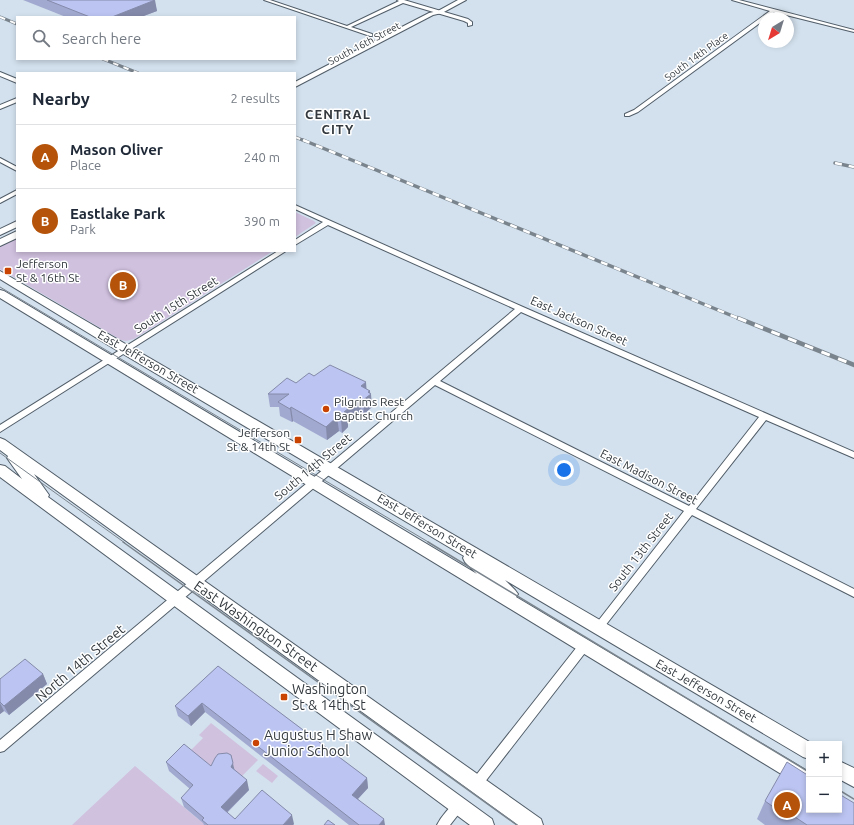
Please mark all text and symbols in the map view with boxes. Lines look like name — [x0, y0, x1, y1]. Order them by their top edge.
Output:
north arrow — [758, 12, 794, 48]
search box — [16, 16, 296, 60]
street label: South 16th Street — [326, 20, 402, 67]
icon: search — [30, 27, 52, 49]
text: Search here — [62, 30, 141, 47]
street label: South 14th Place — [662, 30, 730, 83]
text: Nearby — [32, 89, 90, 108]
text: 2 results — [230, 91, 280, 105]
district label: CENTRAL CITY — [305, 107, 371, 136]
text: Mason Oliver — [70, 141, 163, 158]
text: A — [40, 150, 50, 164]
text: 240 m — [244, 150, 280, 164]
text: Place — [70, 158, 101, 172]
text: Eastlake Park — [70, 205, 165, 222]
text: B — [41, 214, 49, 228]
text: 390 m — [244, 214, 280, 228]
text: Park — [70, 222, 96, 236]
place label: Jefferson St & 16th St — [16, 257, 79, 284]
marker: Jefferson St & 16th St — [3, 266, 13, 276]
pin: B — [110, 270, 136, 300]
street label: South 15th Street — [132, 274, 220, 335]
street label: East Jackson Street — [529, 293, 630, 348]
street label: East Jefferson Street — [96, 328, 201, 396]
place label: Pilgrims Rest Baptist Church — [334, 395, 413, 422]
marker: Pilgrims Rest Baptist Church — [321, 404, 331, 414]
place label: Jefferson St & 14th St — [227, 426, 290, 453]
street label: South 14th Street — [272, 431, 354, 502]
marker: Jefferson St & 14th St — [293, 435, 303, 445]
street label: East Madison Street — [598, 446, 700, 507]
your location — [554, 460, 574, 480]
street label: East Jefferson Street — [375, 491, 480, 561]
street label: South 13th Street — [606, 510, 675, 593]
street label: East Washington Street — [191, 577, 321, 675]
street label: North 14th Street — [32, 621, 128, 705]
street label: East Jefferson Street — [654, 657, 759, 725]
place label: Washington St & 14th St — [292, 681, 367, 713]
marker: Washington St & 14th St — [279, 692, 289, 702]
place label: Augustus H Shaw Junior School — [264, 727, 372, 759]
marker: Augustus H Shaw Junior School — [251, 738, 261, 748]
map controls — [806, 741, 842, 813]
button: + — [806, 741, 842, 777]
button: − — [806, 777, 842, 813]
pin: A — [774, 790, 800, 820]

